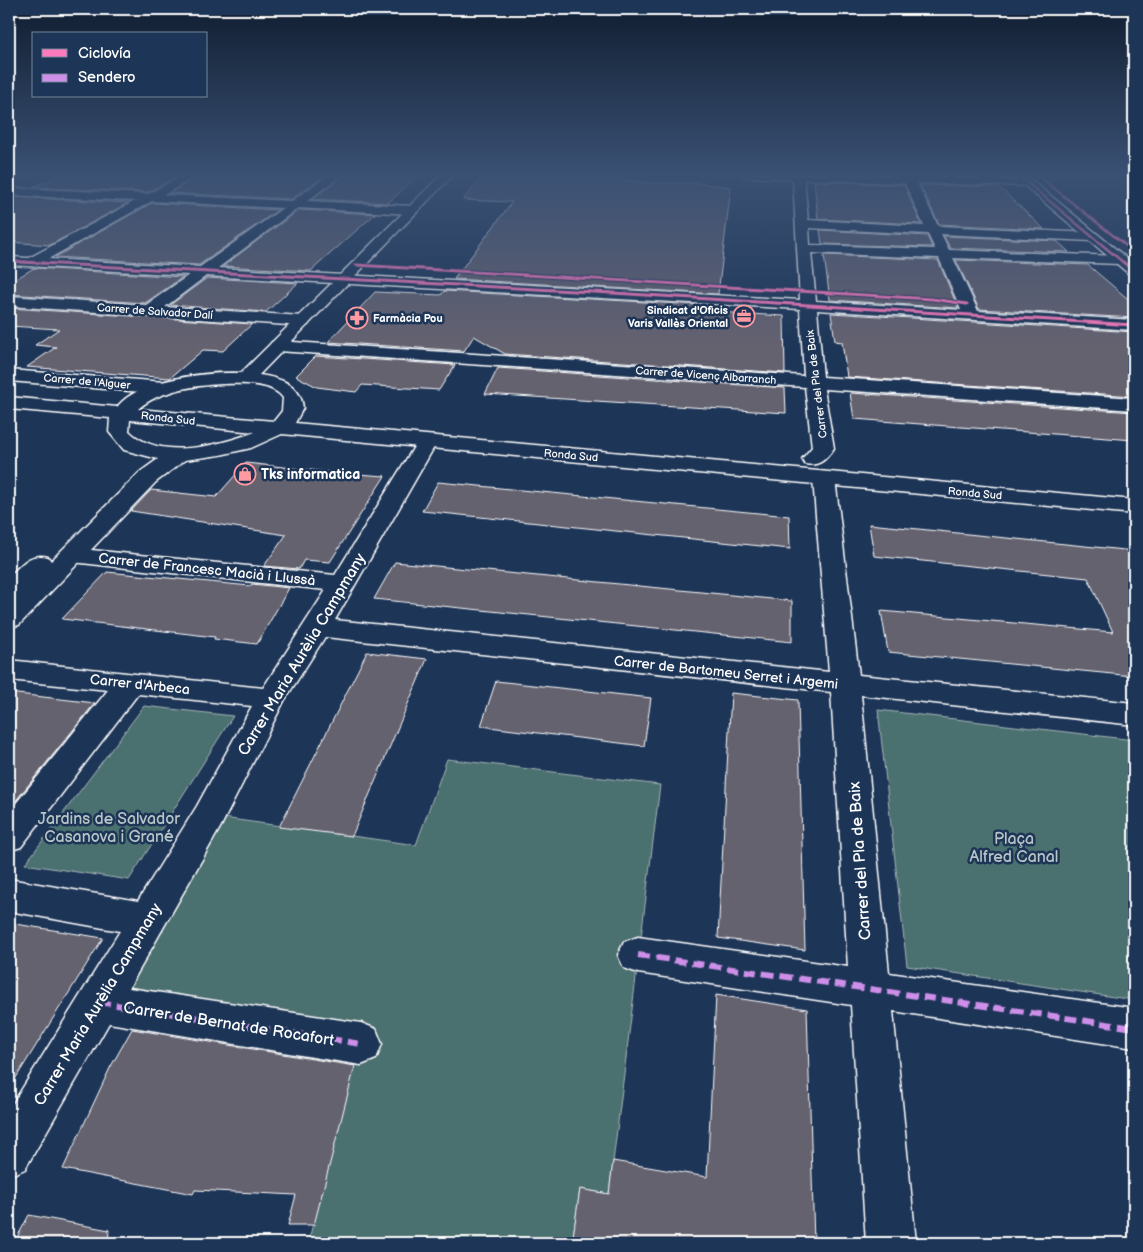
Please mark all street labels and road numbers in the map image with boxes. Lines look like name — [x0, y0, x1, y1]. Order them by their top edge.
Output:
street label: Carrer de Salvador Dalí — [97, 301, 214, 322]
street label: Carrer del Pla de Baix — [803, 329, 830, 439]
street label: Carrer de Vicenç Albarranch — [635, 364, 777, 387]
street label: Carrer de l'Alguer — [43, 371, 132, 392]
street label: Ronda Sud — [140, 409, 196, 428]
street label: Ronda Sud — [543, 447, 599, 464]
street label: Ronda Sud — [947, 485, 1003, 502]
street label: Carrer Maria Aurèlia Campmany — [234, 549, 371, 759]
street label: Carrer de Francesc Macià i Llussà — [98, 550, 316, 589]
street label: Carrer de Bartomeu Serret i Argemi — [613, 652, 839, 693]
street label: Carrer d'Arbeca — [89, 671, 191, 698]
street label: Carrer del Pla de Baix — [845, 780, 876, 941]
street label: Carrer Maria Aurèlia Campmany — [30, 899, 167, 1109]
street label: Carrer de Bernat de Rocafort — [122, 998, 336, 1051]

